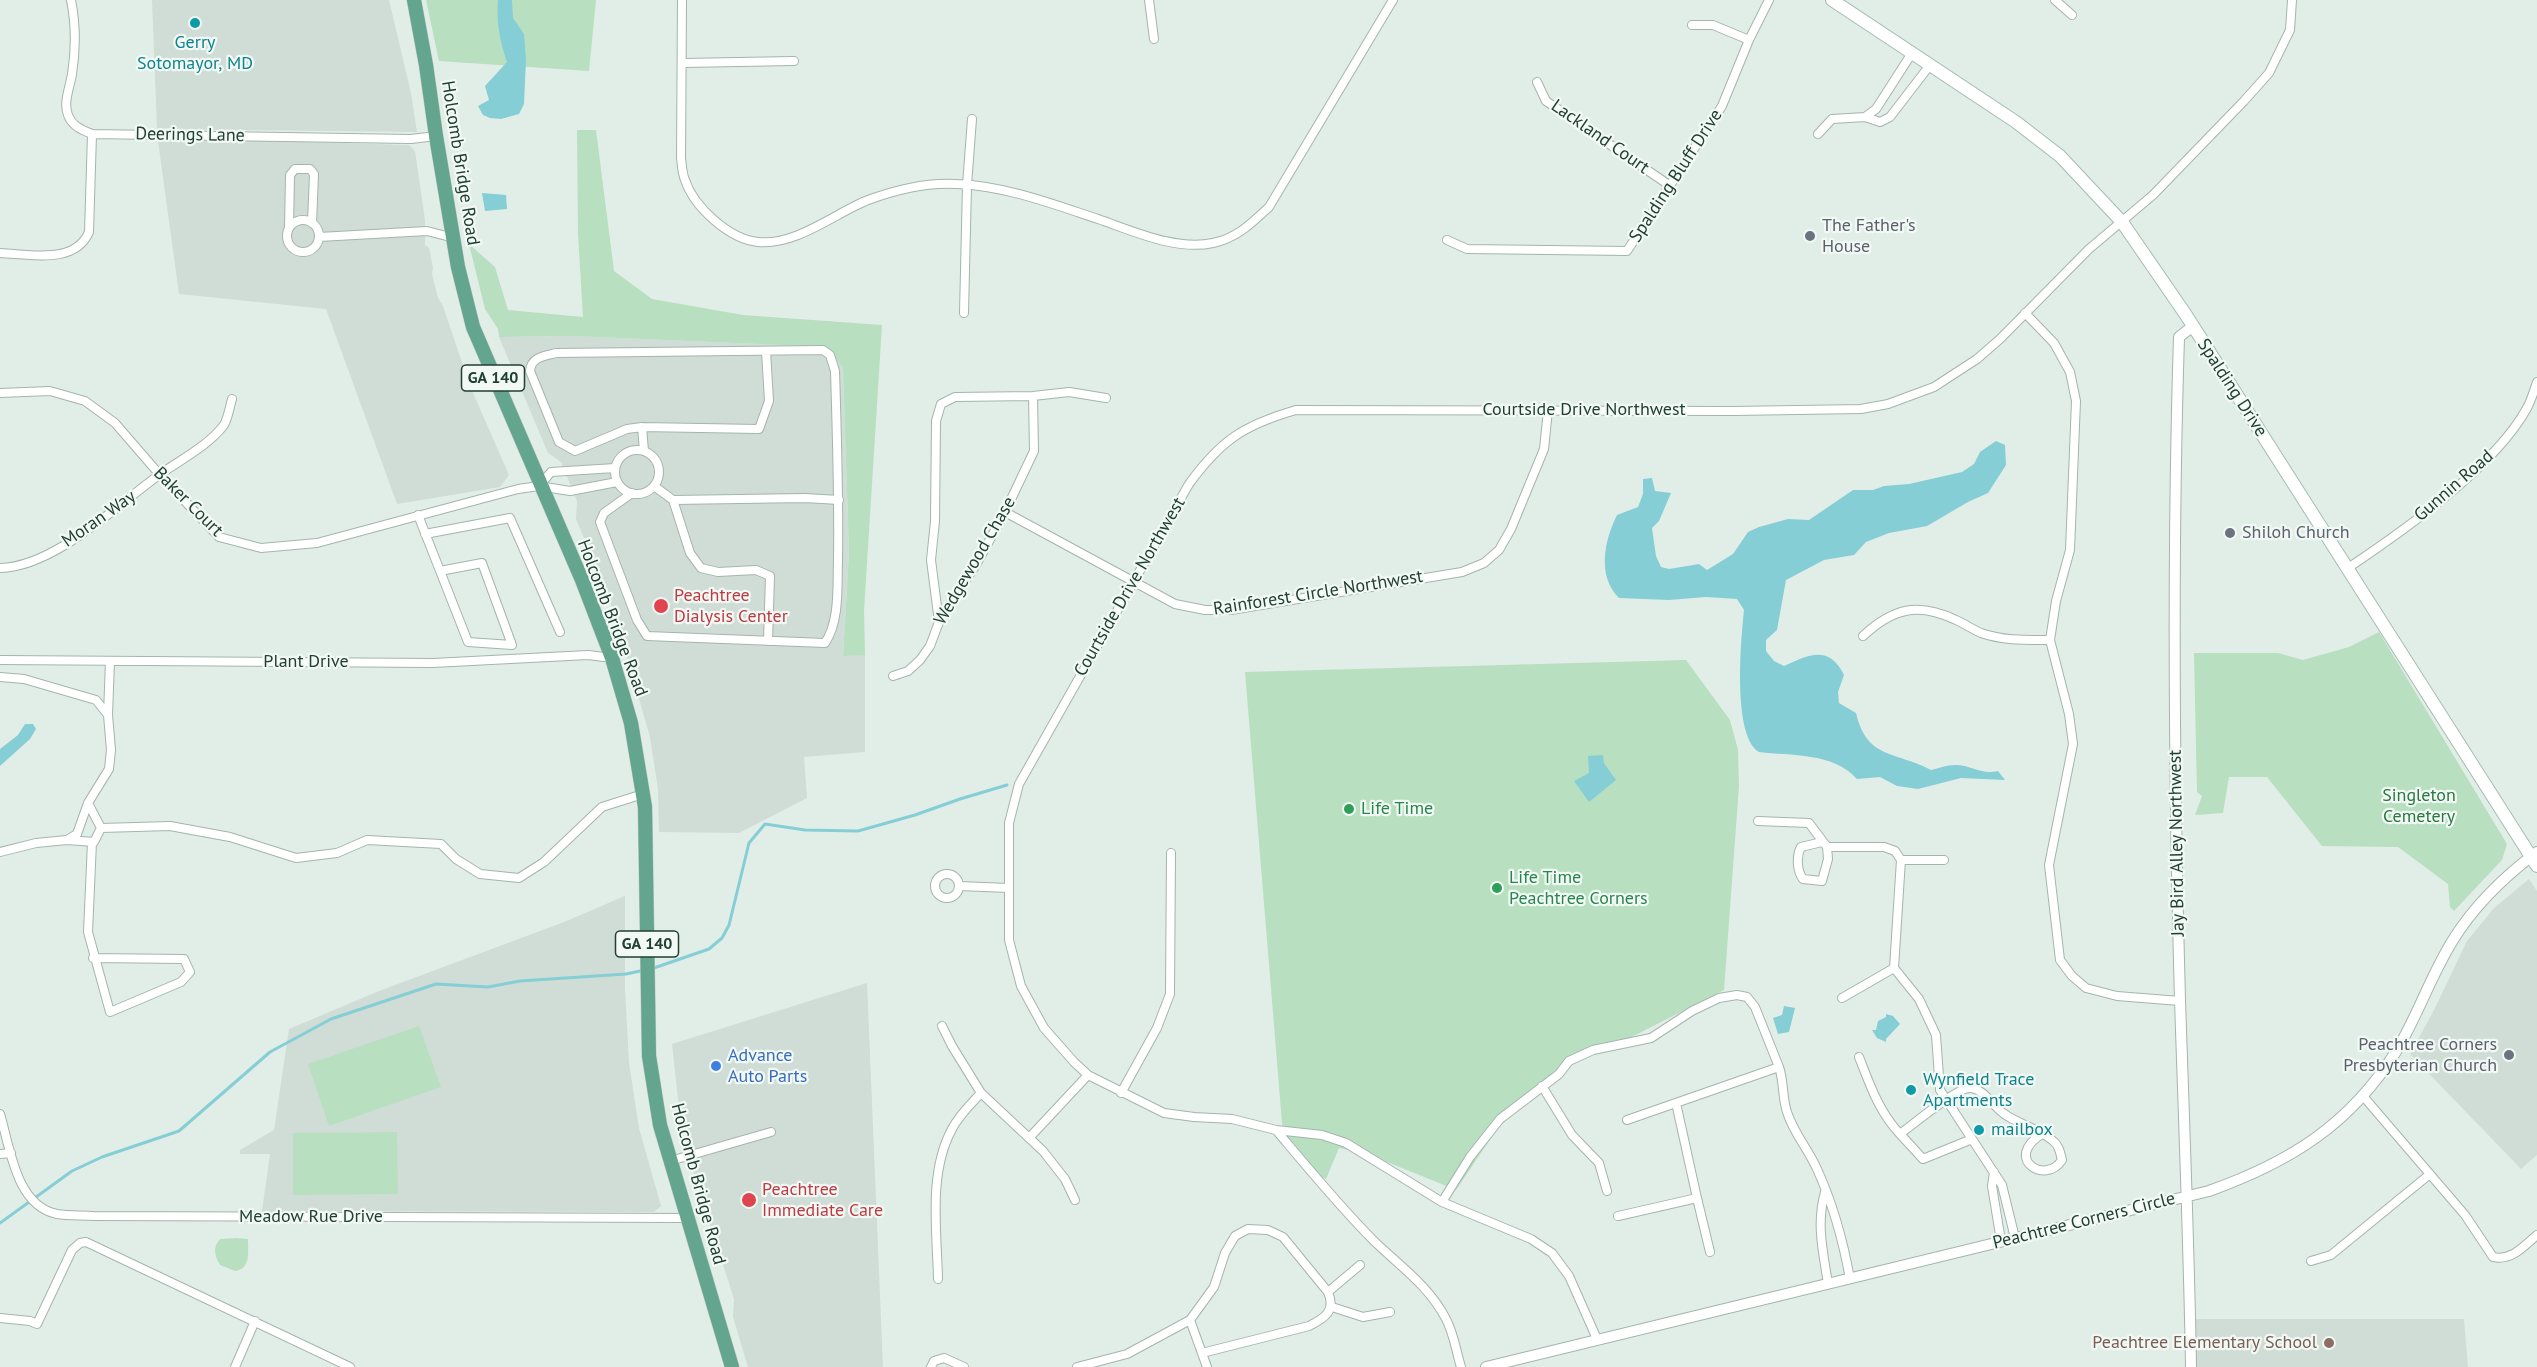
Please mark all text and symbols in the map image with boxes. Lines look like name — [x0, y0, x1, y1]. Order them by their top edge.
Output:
marker: Gerry Sotomayor, MD — [188, 16, 202, 30]
place label: Gerry Sotomayor, MD — [137, 32, 253, 74]
street label: Holcomb Bridge Road — [436, 79, 484, 247]
street label: Lackland Court — [1547, 95, 1653, 179]
street label: Spalding Bluff Drive — [1625, 105, 1727, 247]
street label: Deerings Lane — [135, 123, 245, 147]
place label: The Father's House — [1822, 215, 1916, 258]
marker: The Father's House — [1803, 229, 1817, 243]
street label: Spalding Drive — [2192, 335, 2272, 441]
road number: GA 140 — [462, 365, 524, 391]
street label: Courtside Drive Northwest — [1482, 399, 1686, 421]
street label: Gunnin Road — [2410, 446, 2498, 526]
street label: Baker Court — [149, 463, 227, 541]
street label: Moran Way — [58, 486, 140, 552]
street label: Wedgewood Chase — [930, 493, 1020, 629]
street label: Courtside Drive Northwest — [1070, 494, 1190, 680]
place label: Shiloh Church — [2242, 522, 2350, 544]
marker: Shiloh Church — [2223, 526, 2237, 540]
street label: Holcomb Bridge Road — [572, 536, 652, 700]
street label: Rainforest Circle Northwest — [1212, 566, 1424, 620]
place label: Peachtree Dialysis Center — [674, 585, 788, 628]
marker: Peachtree Dialysis Center — [652, 597, 670, 615]
street label: Plant Drive — [263, 651, 349, 673]
street label: Jay Bird Alley Northwest — [2165, 750, 2189, 936]
park label: Singleton Cemetery — [2382, 785, 2456, 828]
place label: Life Time — [1361, 798, 1433, 820]
marker: Life Time — [1342, 802, 1356, 816]
place label: Life Time Peachtree Corners — [1509, 867, 1648, 910]
marker: Life Time Peachtree Corners — [1490, 881, 1504, 895]
road number: GA 140 — [616, 931, 678, 957]
place label: Peachtree Corners Presbyterian Church — [2343, 1034, 2497, 1076]
place label: Advance Auto Parts — [728, 1045, 807, 1088]
marker: Peachtree Corners Presbyterian Church — [2502, 1048, 2516, 1062]
marker: Advance Auto Parts — [709, 1059, 723, 1073]
place label: Wynfield Trace Apartments — [1923, 1069, 2034, 1112]
marker: Wynfield Trace Apartments — [1904, 1083, 1918, 1097]
street label: Holcomb Bridge Road — [666, 1101, 730, 1267]
place label: mailbox — [1991, 1119, 2053, 1141]
marker: mailbox — [1972, 1123, 1986, 1137]
place label: Peachtree Immediate Care — [762, 1179, 883, 1222]
street label: Peachtree Corners Circle — [1991, 1188, 2177, 1254]
marker: Peachtree Immediate Care — [740, 1191, 758, 1209]
street label: Meadow Rue Drive — [239, 1206, 383, 1228]
place label: Peachtree Elementary School — [2092, 1332, 2317, 1354]
marker: Peachtree Elementary School — [2322, 1336, 2336, 1350]

